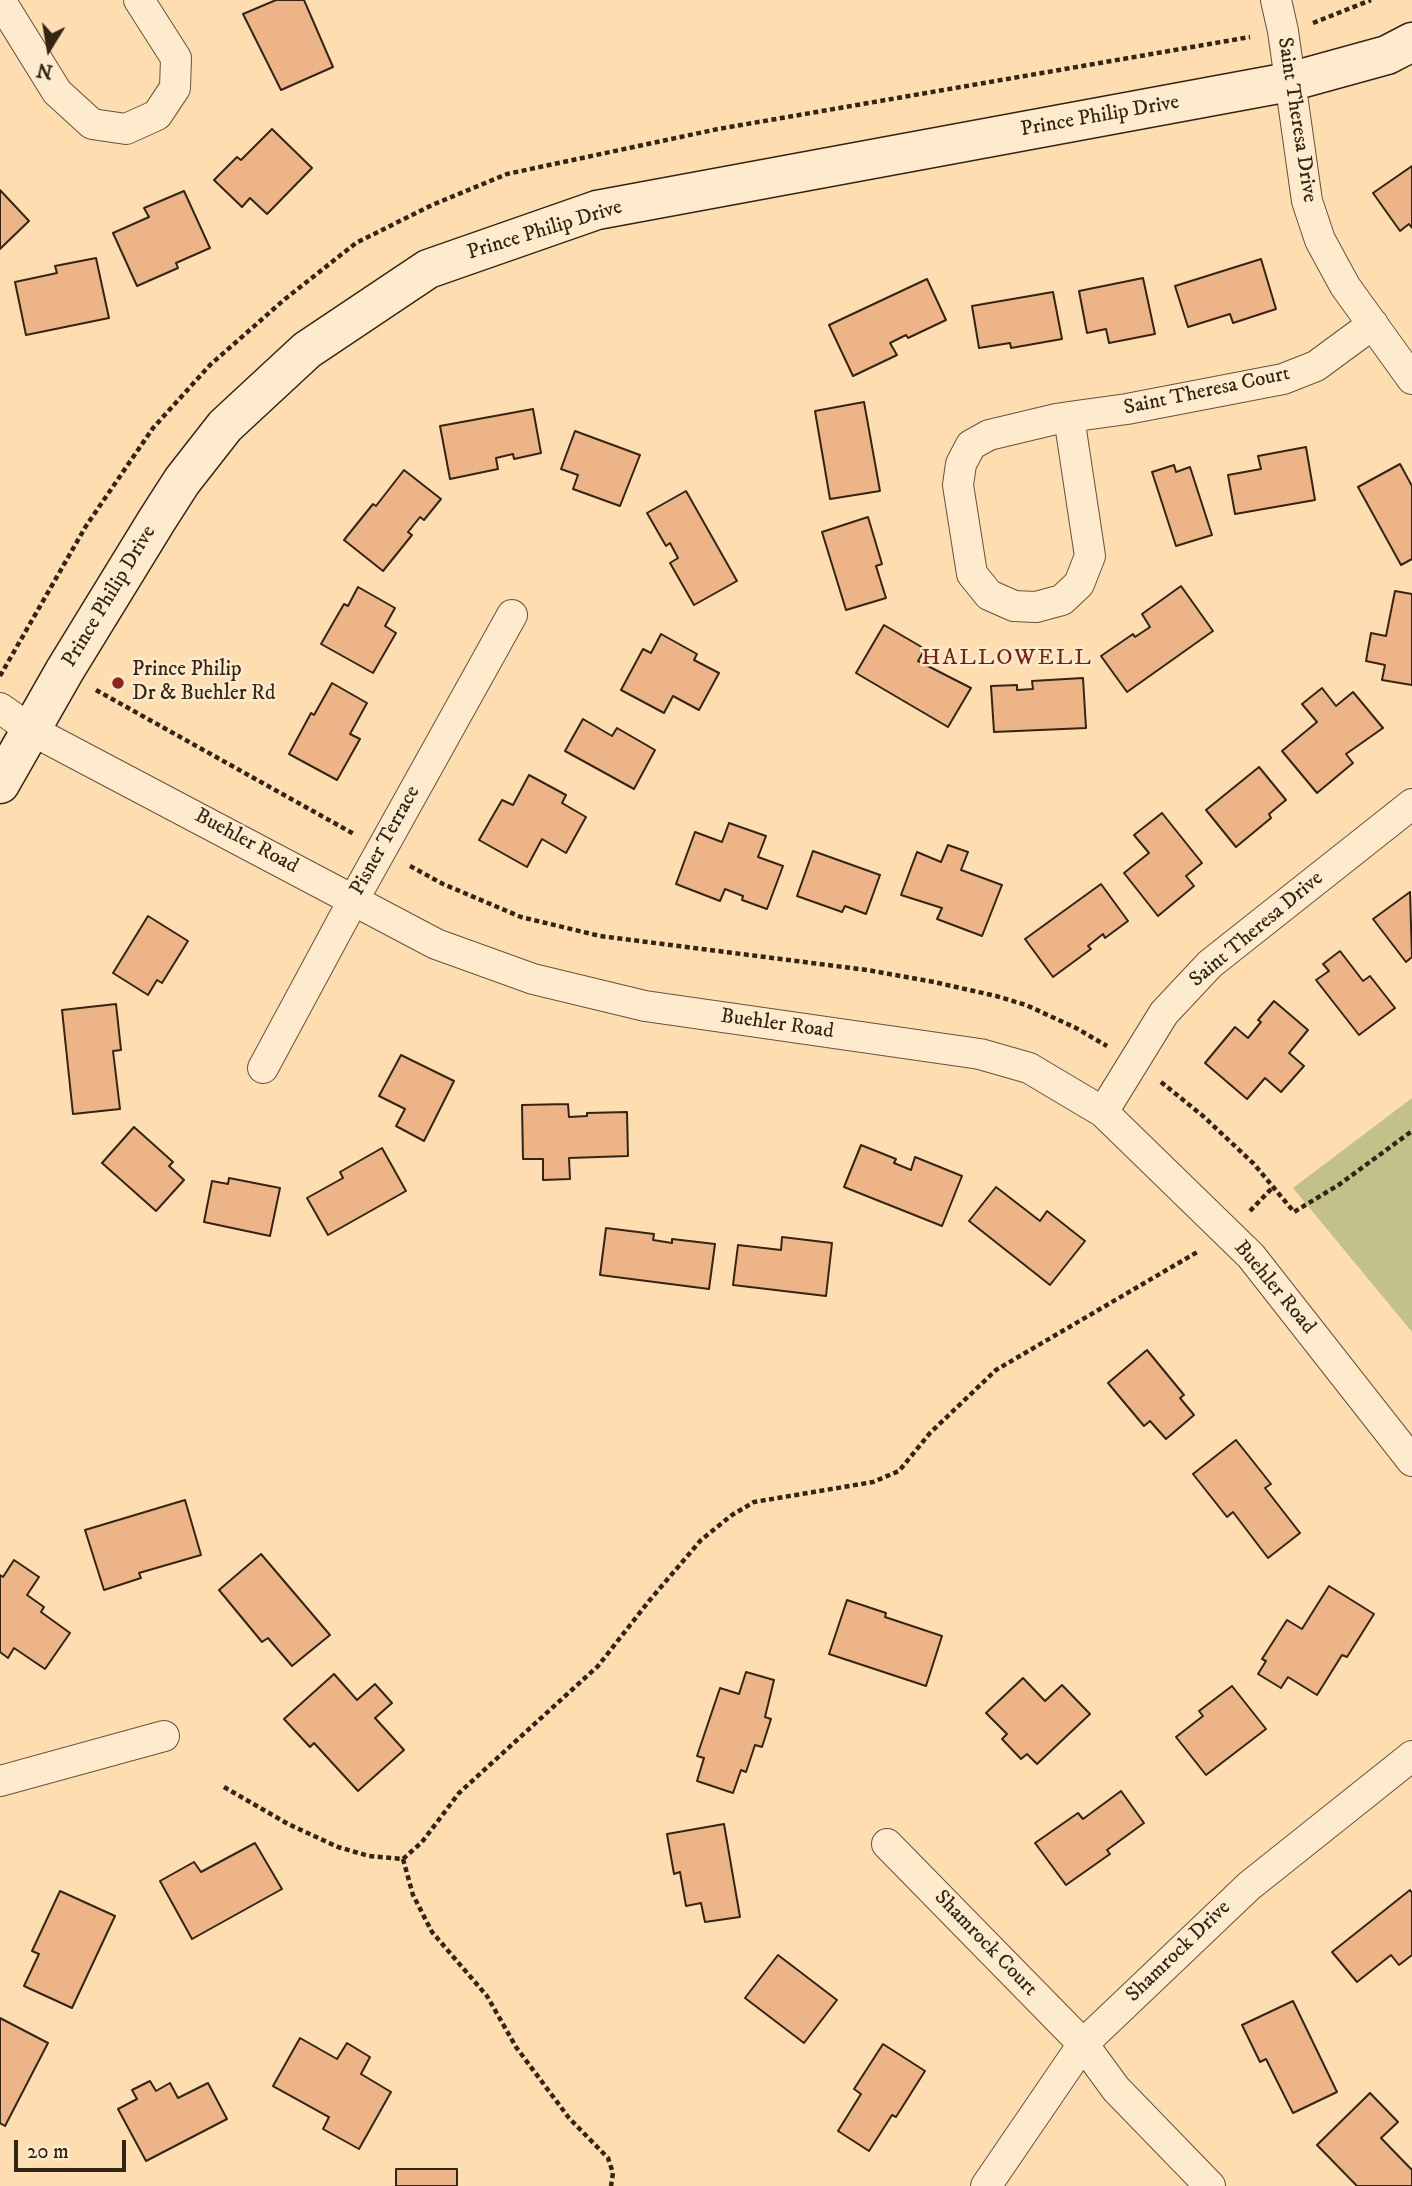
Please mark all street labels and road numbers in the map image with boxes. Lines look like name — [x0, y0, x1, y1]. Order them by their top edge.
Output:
street label: Saint Theresa Drive — [1271, 36, 1321, 204]
street label: Prince Philip Drive — [1019, 91, 1181, 143]
street label: Prince Philip Drive — [464, 195, 626, 267]
street label: Saint Theresa Court — [1122, 362, 1292, 422]
street label: Prince Philip Drive — [58, 522, 162, 672]
street label: Pisner Terrace — [346, 782, 426, 900]
street label: Buehler Road — [190, 804, 302, 880]
street label: Saint Theresa Drive — [1185, 867, 1329, 993]
street label: Buehler Road — [719, 1005, 835, 1045]
street label: Buehler Road — [1228, 1236, 1320, 1340]
street label: Shamrock Court — [928, 1886, 1042, 2002]
street label: Shamrock Drive — [1122, 1896, 1236, 2008]

